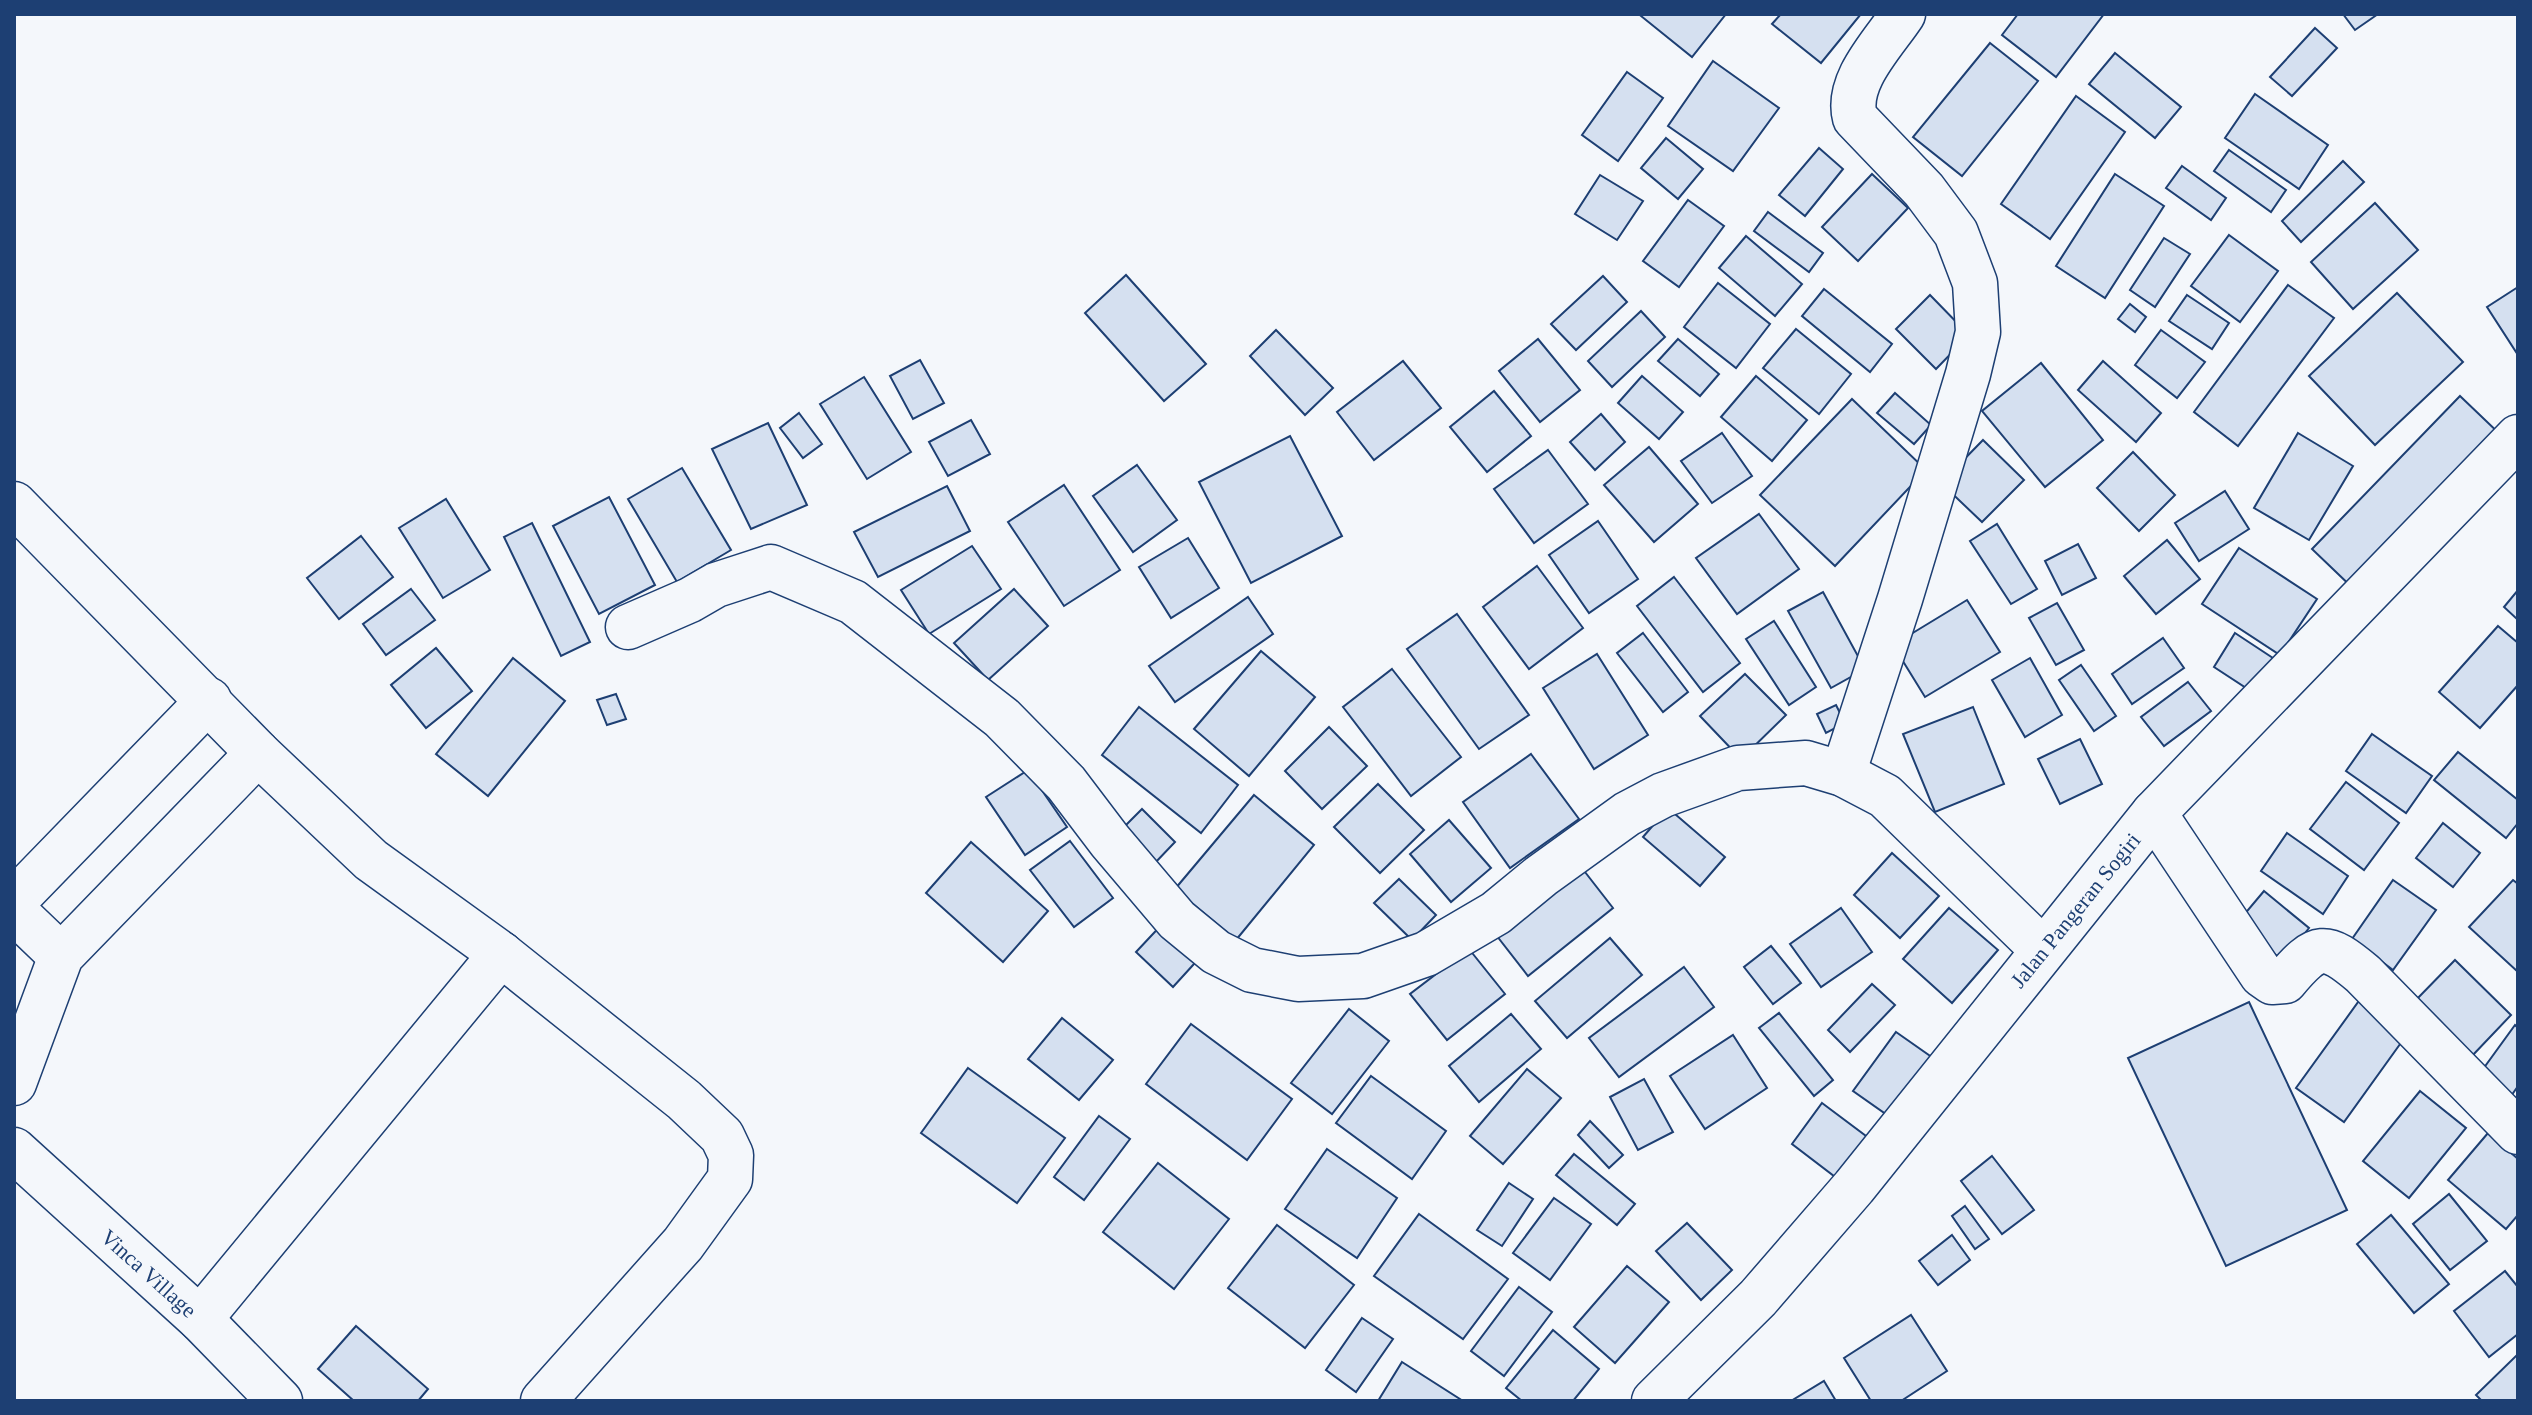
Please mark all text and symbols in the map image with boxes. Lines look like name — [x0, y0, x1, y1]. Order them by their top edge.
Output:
street label: Jalan Pangeran Sogiri — [2005, 828, 2145, 993]
street label: Vinca Village — [96, 1224, 202, 1323]

